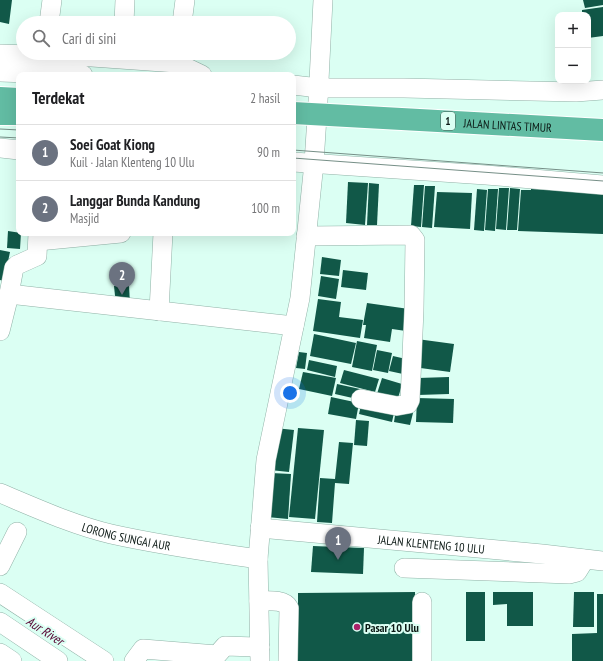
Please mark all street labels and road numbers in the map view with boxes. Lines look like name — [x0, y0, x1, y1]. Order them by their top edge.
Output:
road number: 1 — [441, 112, 455, 130]
street label: JALAN LINTAS TIMUR — [462, 115, 552, 135]
street label: LORONG SUNGAI AUR — [80, 519, 172, 553]
street label: JALAN KLENTENG 10 ULU — [376, 531, 485, 556]

